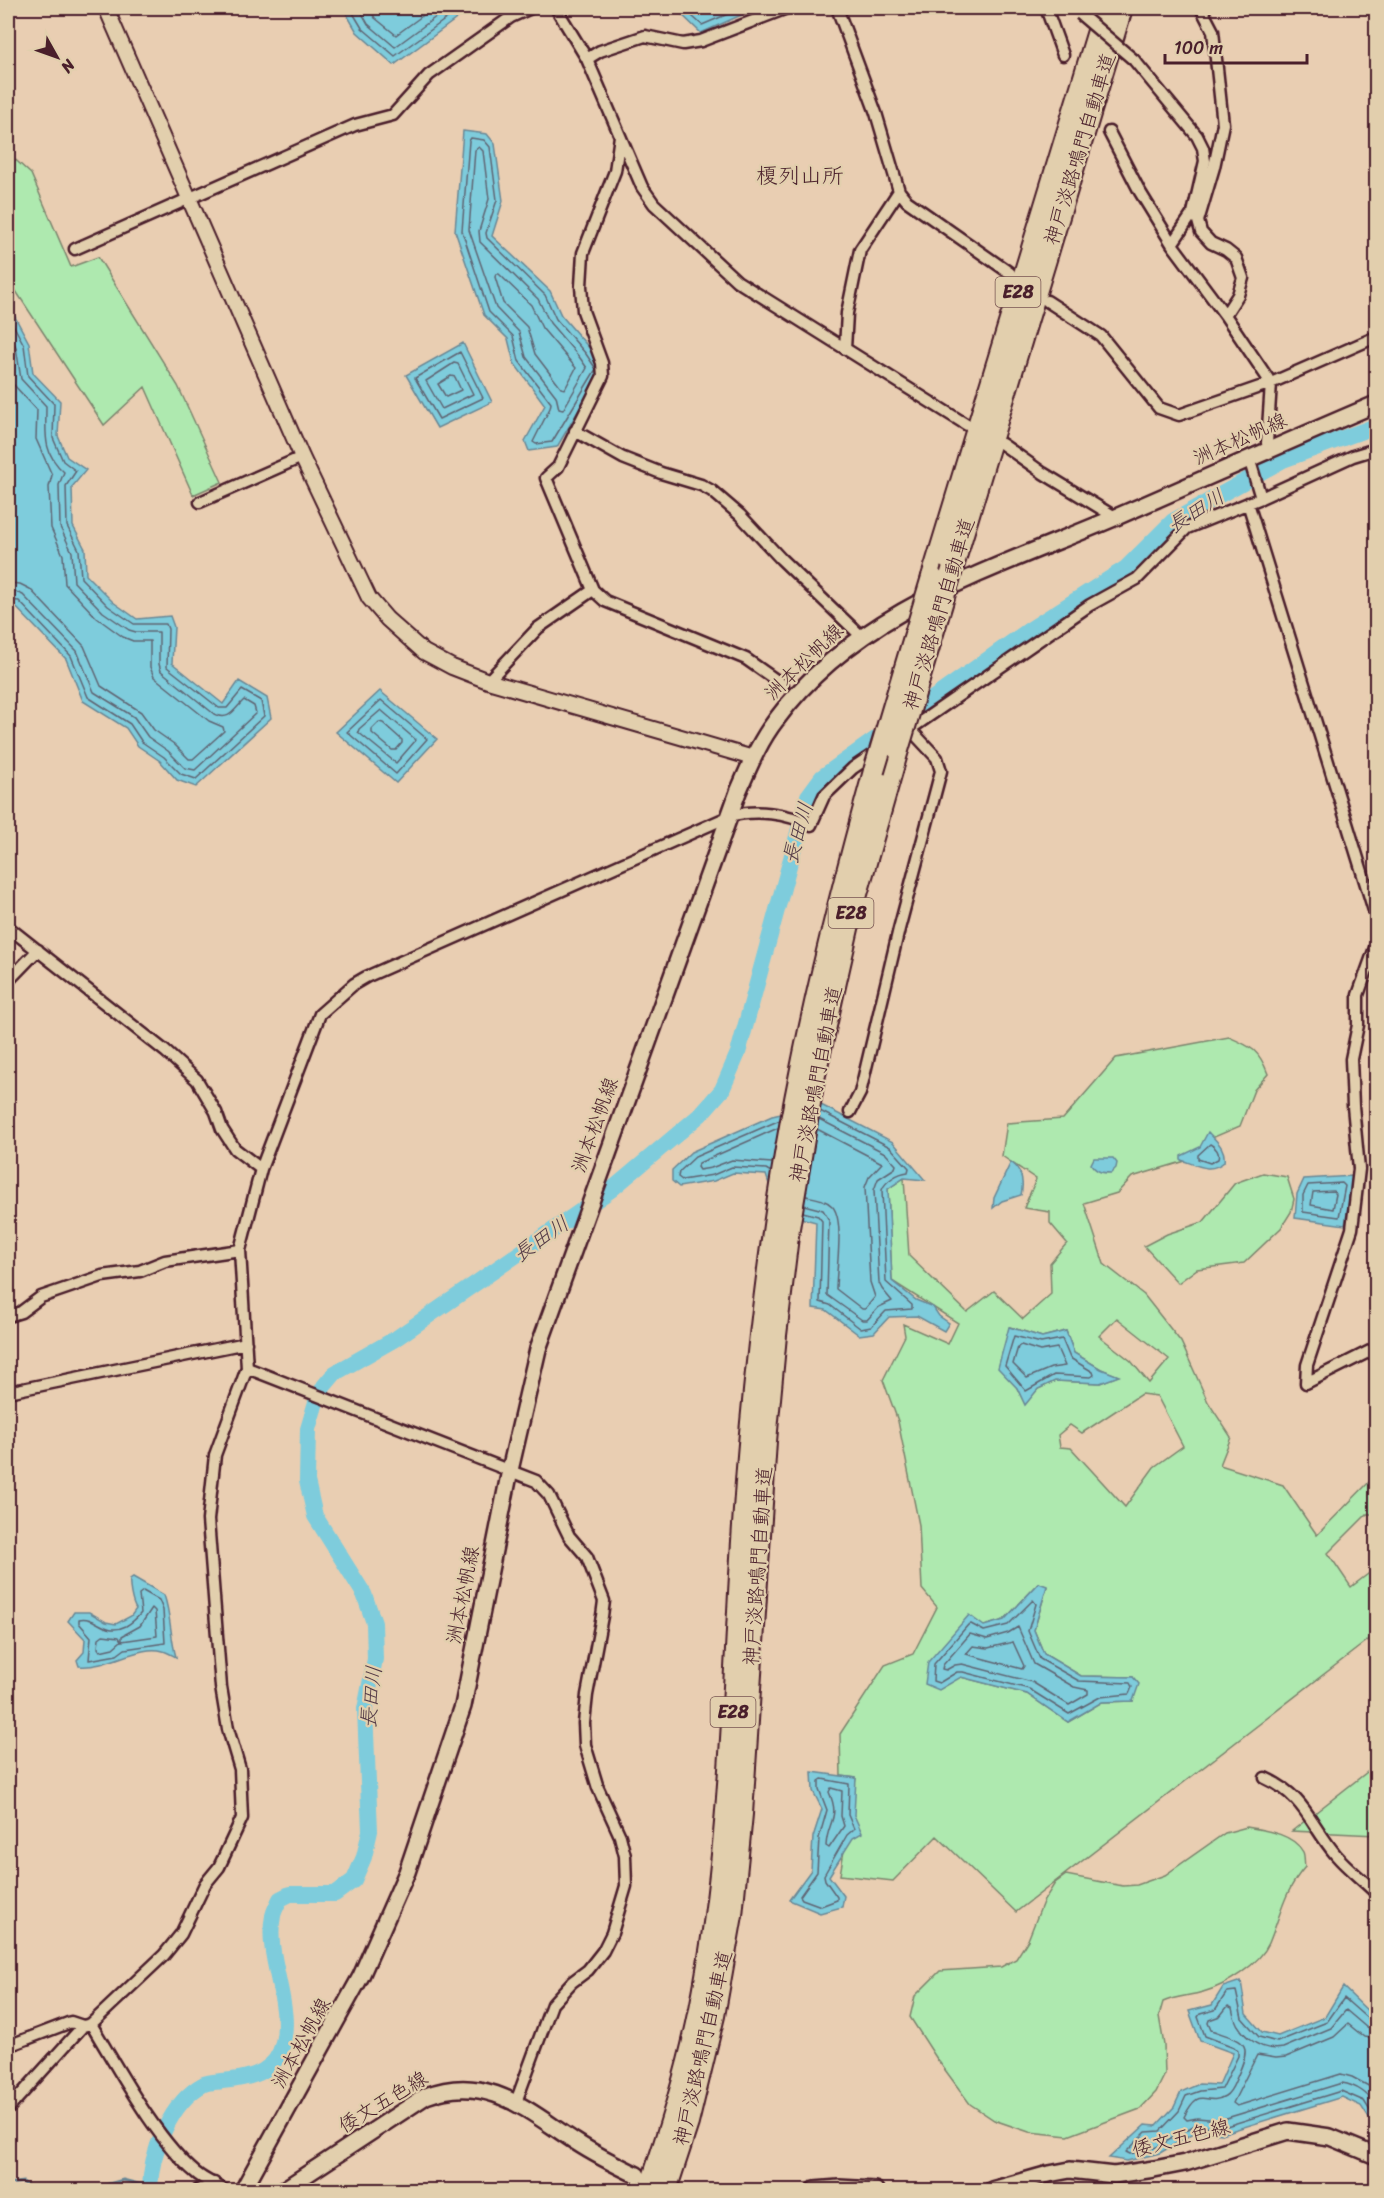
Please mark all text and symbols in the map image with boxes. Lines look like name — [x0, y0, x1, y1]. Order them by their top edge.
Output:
north arrow — [27, 27, 87, 87]
scale bar — [1165, 27, 1308, 65]
text: 100 m — [1174, 32, 1223, 64]
street label: 神戸淡路鳴門自動車道 — [1034, 48, 1126, 250]
text: N — [53, 52, 83, 81]
district label: 榎列山所 — [756, 156, 844, 195]
road number: E28 — [996, 277, 1040, 307]
street label: 洲本松帆線 — [1187, 403, 1293, 475]
water label: 長田川 — [1159, 478, 1233, 544]
street label: 神戸淡路鳴門自動車道 — [893, 513, 985, 715]
street label: 洲本松帆線 — [756, 615, 852, 709]
water label: 長田川 — [771, 797, 825, 869]
road number: E28 — [828, 898, 874, 928]
street label: 神戸淡路鳴門自動車道 — [780, 982, 852, 1186]
street label: 洲本松帆線 — [561, 1072, 629, 1178]
water label: 長田川 — [504, 1205, 578, 1273]
street label: 神戸淡路鳴門自動車道 — [734, 1465, 782, 1667]
street label: 洲本松帆線 — [436, 1543, 490, 1647]
water label: 長田川 — [349, 1664, 393, 1730]
road number: E28 — [710, 1697, 756, 1727]
street label: 神戸淡路鳴門自動車道 — [663, 1947, 743, 2149]
street label: 洲本松帆線 — [261, 1991, 341, 2095]
street label: 倭文五色線 — [331, 2061, 435, 2143]
street label: 倭文五色線 — [1128, 2109, 1234, 2167]

